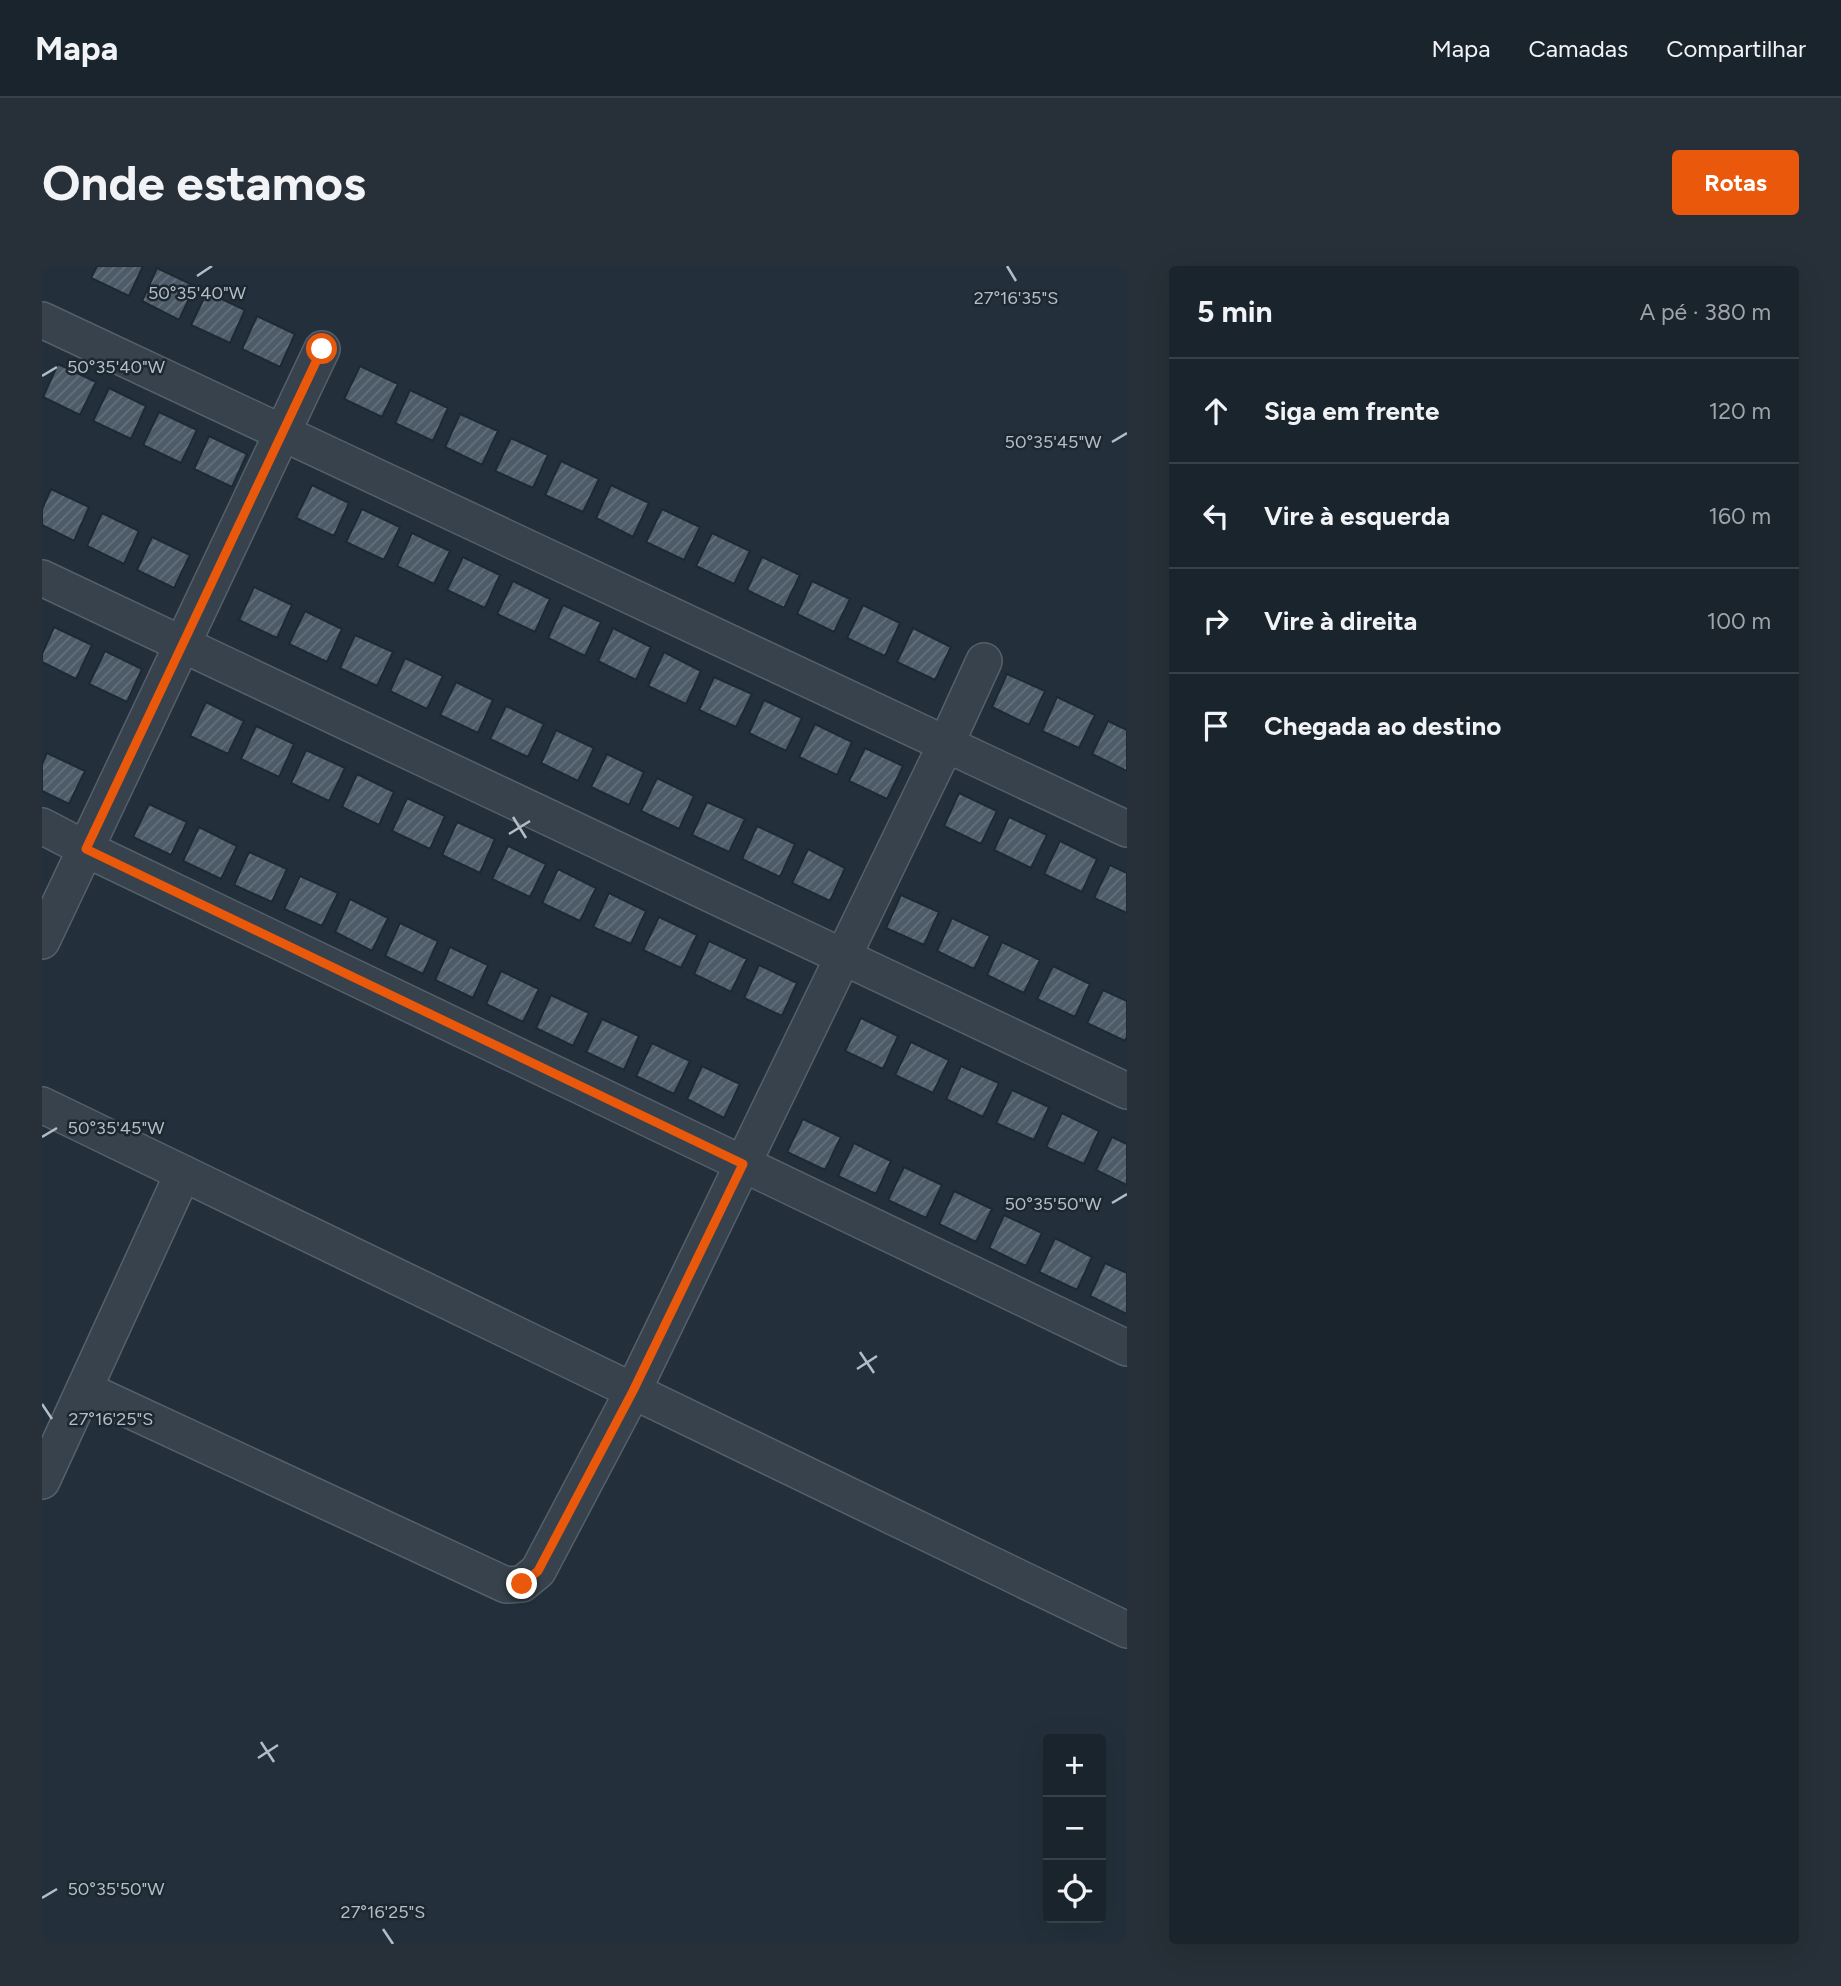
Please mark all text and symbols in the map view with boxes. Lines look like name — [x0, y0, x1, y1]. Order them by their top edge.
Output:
text: Mapa — [35, 29, 118, 68]
text: Mapa — [1431, 34, 1490, 63]
text: Camadas — [1528, 34, 1628, 63]
text: Compartilhar — [1666, 34, 1806, 63]
button: Rotas — [1672, 150, 1799, 215]
text: Onde estamos — [42, 153, 366, 212]
text: 50°35'40"W — [148, 282, 247, 304]
text: 27°16'35"S — [974, 287, 1058, 309]
text: 5 min — [1197, 293, 1273, 330]
text: A pé · 380 m — [1640, 298, 1771, 326]
route start — [306, 333, 337, 364]
text: 50°35'40"W — [67, 356, 166, 378]
icon: ahead — [1197, 392, 1235, 430]
text: Siga em frente — [1264, 395, 1439, 427]
text: 120 m — [1709, 397, 1771, 425]
text: 50°35'45"W — [1005, 431, 1102, 453]
icon: left — [1197, 497, 1235, 535]
text: Vire à esquerda — [1264, 500, 1450, 532]
text: 160 m — [1708, 502, 1771, 530]
icon: right — [1197, 602, 1235, 640]
text: Vire à direita — [1264, 605, 1417, 637]
text: 100 m — [1707, 607, 1771, 635]
icon: arrive — [1197, 707, 1235, 745]
text: Chegada ao destino — [1264, 710, 1501, 742]
text: 50°35'45"W — [68, 1117, 165, 1139]
text: 50°35'50"W — [1004, 1193, 1102, 1215]
text: 27°16'25"S — [69, 1408, 153, 1430]
route end — [506, 1568, 537, 1599]
map controls — [1043, 1734, 1106, 1923]
button: + — [1043, 1734, 1106, 1797]
button: − — [1043, 1797, 1106, 1860]
button: locate — [1043, 1860, 1106, 1923]
text: 50°35'50"W — [67, 1878, 165, 1900]
text: 27°16'25"S — [341, 1901, 425, 1923]

